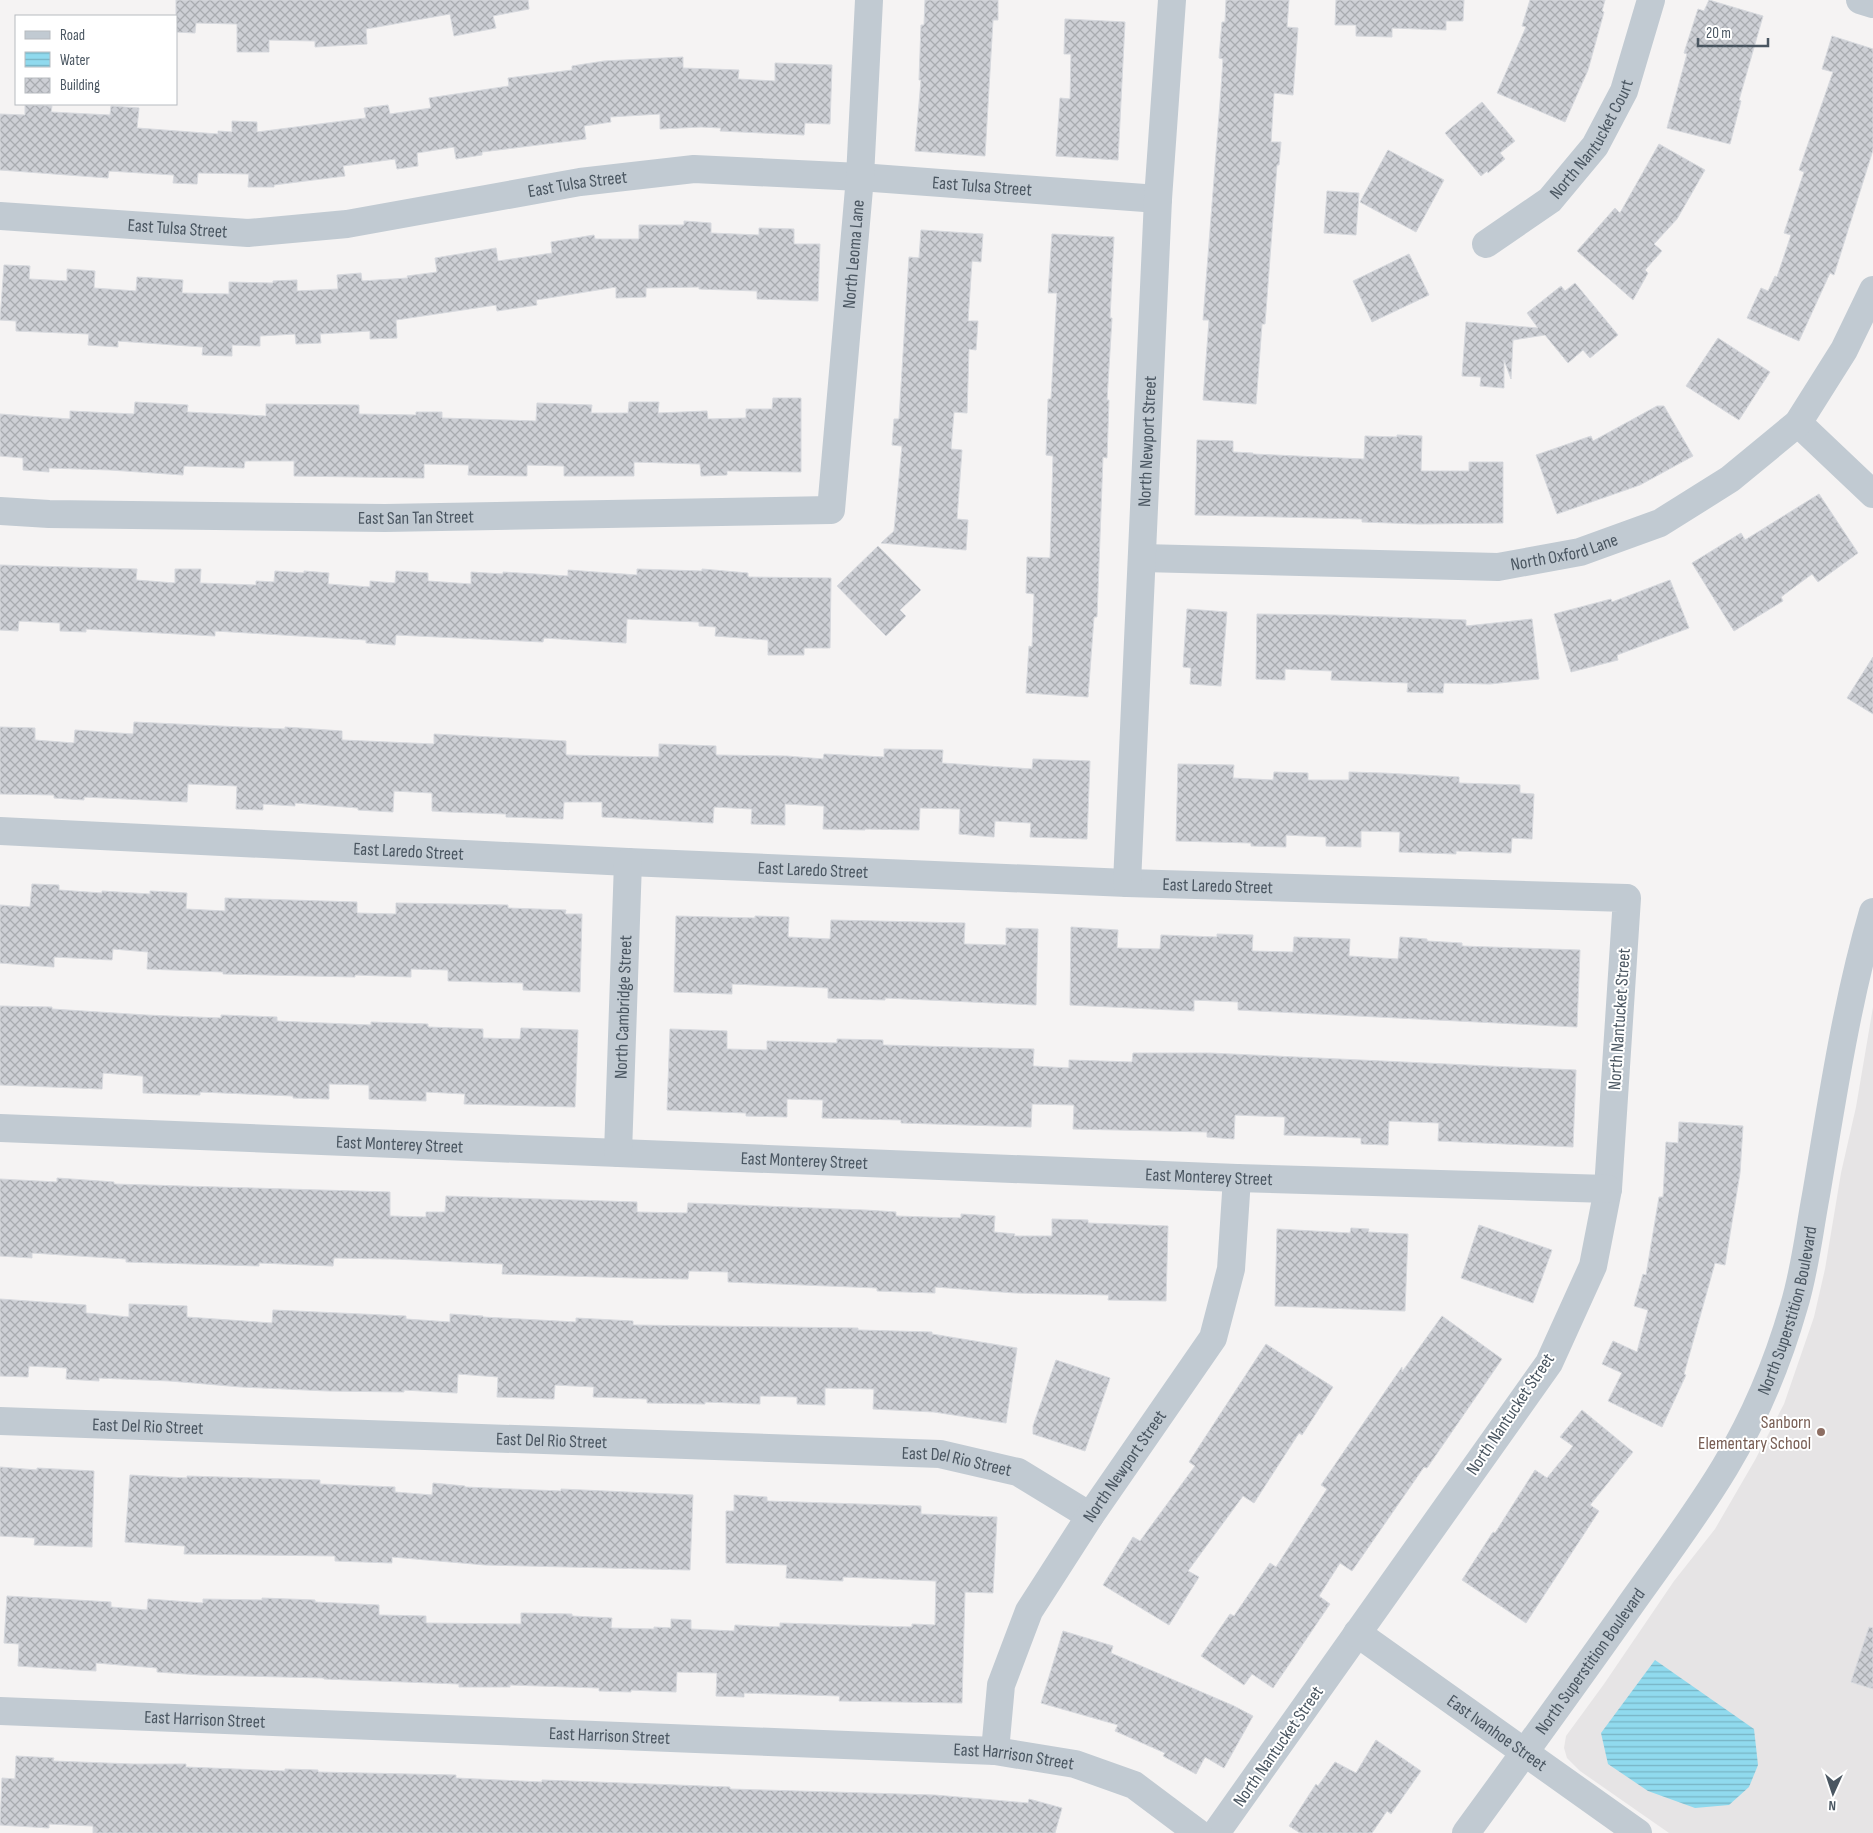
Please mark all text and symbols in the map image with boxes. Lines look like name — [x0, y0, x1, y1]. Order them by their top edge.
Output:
legend — [15, 15, 178, 105]
scale bar — [1698, 15, 1768, 47]
text: 20 m — [1706, 24, 1731, 43]
text: Road — [60, 26, 85, 45]
text: Water — [60, 51, 91, 70]
text: Building — [60, 76, 100, 95]
street label: North Nantucket Court — [1545, 77, 1638, 203]
street label: East Tulsa Street — [526, 167, 629, 202]
street label: East Tulsa Street — [931, 172, 1033, 201]
street label: North Leoma Lane — [839, 199, 869, 310]
street label: East Tulsa Street — [127, 215, 229, 243]
street label: North Newport Street — [1134, 375, 1161, 508]
street label: East San Tan Street — [358, 506, 475, 529]
street label: North Oxford Lane — [1509, 529, 1621, 575]
street label: East Laredo Street — [353, 838, 465, 865]
street label: East Laredo Street — [757, 857, 869, 883]
street label: East Laredo Street — [1162, 874, 1274, 898]
street label: North Cambridge Street — [611, 934, 636, 1079]
street label: North Nantucket Street — [1604, 947, 1635, 1091]
street label: East Monterey Street — [336, 1132, 464, 1158]
street label: East Monterey Street — [740, 1148, 869, 1174]
street label: East Monterey Street — [1145, 1164, 1274, 1190]
street label: North Superstition Boulevard — [1753, 1225, 1821, 1398]
street label: North Nantucket Street — [1462, 1349, 1559, 1479]
street label: North Newport Street — [1079, 1406, 1171, 1526]
place label: Sanborn Elementary School — [1698, 1412, 1811, 1454]
street label: East Del Rio Street — [92, 1414, 204, 1439]
marker: Sanborn Elementary School — [1815, 1426, 1827, 1438]
street label: East Del Rio Street — [496, 1428, 608, 1453]
street label: East Del Rio Street — [901, 1443, 1014, 1481]
street label: North Superstition Boulevard — [1531, 1584, 1650, 1739]
street label: North Nantucket Street — [1229, 1682, 1328, 1811]
street label: East Ivanhoe Street — [1443, 1691, 1551, 1776]
street label: East Harrison Street — [144, 1707, 266, 1733]
street label: East Harrison Street — [548, 1723, 671, 1749]
street label: East Harrison Street — [953, 1739, 1076, 1775]
north arrow — [1808, 1768, 1858, 1818]
text: N — [1828, 1797, 1837, 1814]

